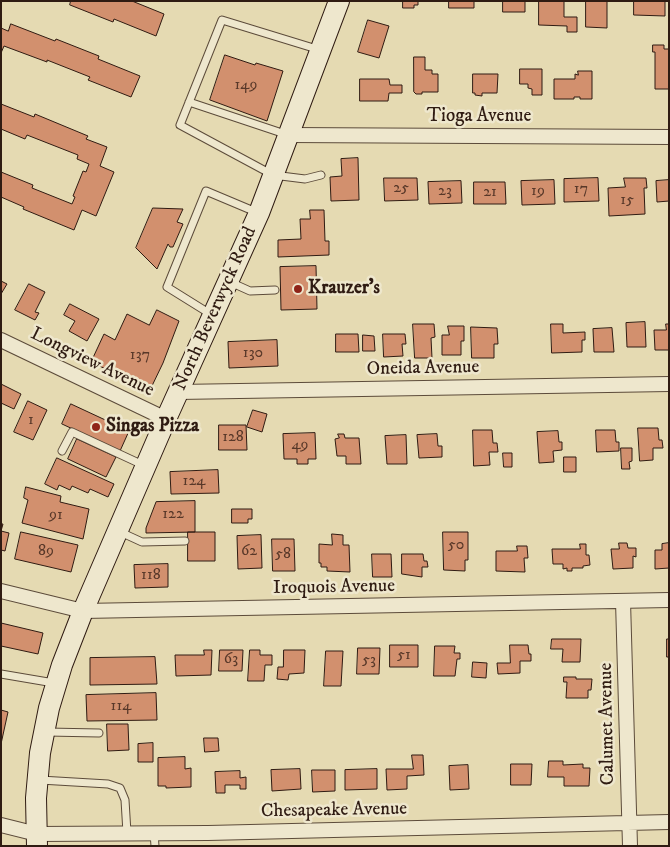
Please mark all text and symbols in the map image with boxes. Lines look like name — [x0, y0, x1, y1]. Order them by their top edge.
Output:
house number: 149 — [234, 76, 258, 96]
street label: Tioga Avenue — [427, 106, 531, 128]
house number: 25 — [393, 179, 409, 199]
house number: 17 — [574, 180, 588, 200]
house number: 23 — [438, 182, 452, 202]
house number: 19 — [531, 182, 545, 202]
house number: 21 — [483, 183, 497, 203]
house number: 15 — [620, 191, 634, 211]
street label: North Beverwyck Road — [170, 224, 262, 394]
place label: Krauzer's — [308, 278, 380, 300]
marker: Krauzer's — [292, 283, 304, 295]
street label: Longview Avenue — [26, 323, 158, 403]
house number: 130 — [243, 344, 263, 364]
house number: 137 — [130, 346, 150, 366]
street label: Oneida Avenue — [367, 357, 479, 381]
house number: 1 — [28, 411, 34, 431]
place label: Singas Pizza — [106, 416, 199, 438]
marker: Singas Pizza — [90, 421, 102, 433]
house number: 128 — [222, 428, 244, 448]
house number: 49 — [291, 436, 309, 456]
house number: 124 — [183, 472, 205, 492]
house number: 122 — [162, 505, 184, 525]
house number: 91 — [49, 506, 63, 526]
house number: 50 — [448, 536, 464, 556]
house number: 89 — [38, 542, 54, 562]
house number: 62 — [241, 542, 257, 562]
house number: 58 — [275, 545, 291, 565]
house number: 118 — [141, 566, 161, 586]
street label: Iroquois Avenue — [273, 576, 395, 600]
house number: 51 — [397, 646, 411, 666]
house number: 63 — [224, 650, 238, 670]
house number: 53 — [362, 651, 376, 671]
street label: Calumet Avenue — [596, 663, 620, 785]
house number: 114 — [111, 697, 131, 717]
street label: Chesapeake Avenue — [261, 798, 407, 824]

